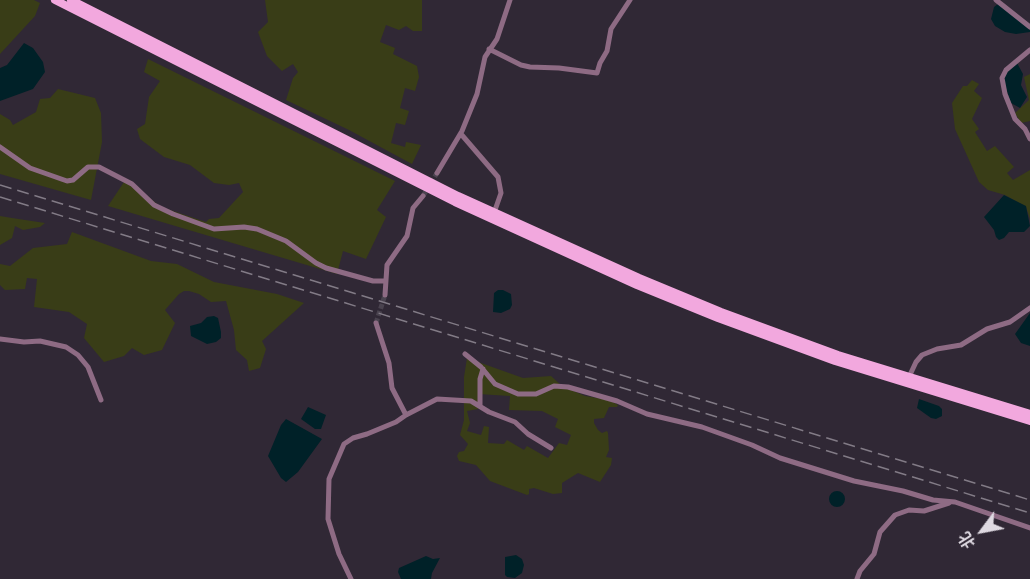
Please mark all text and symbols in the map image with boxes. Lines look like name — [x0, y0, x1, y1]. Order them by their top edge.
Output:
north arrow — [952, 501, 1012, 561]
text: 北 — [954, 528, 979, 553]

